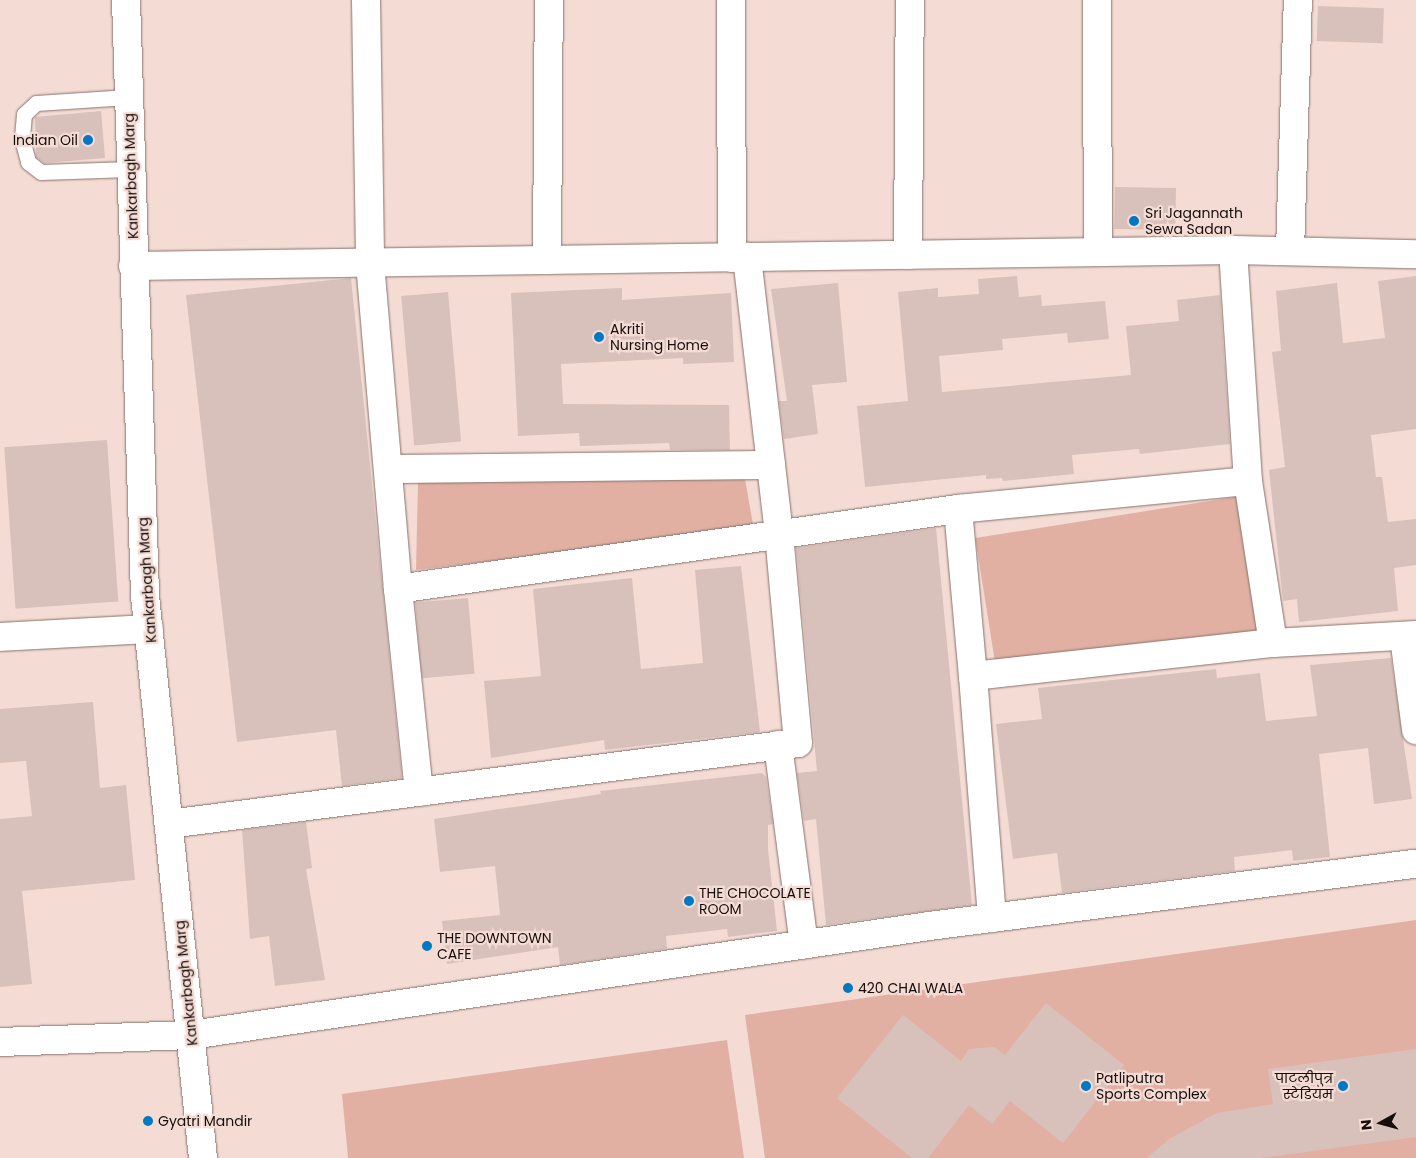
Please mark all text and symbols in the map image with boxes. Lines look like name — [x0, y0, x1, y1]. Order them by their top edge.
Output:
street label: Kankarbagh Marg — [120, 113, 142, 239]
place label: Indian Oil — [13, 132, 78, 148]
marker: Indian Oil — [82, 134, 94, 146]
place label: Sri Jagannath Sewa Sadan — [1145, 205, 1243, 238]
marker: Sri Jagannath Sewa Sadan — [1127, 214, 1141, 228]
place label: Akriti Nursing Home — [610, 321, 709, 354]
marker: Akriti Nursing Home — [592, 330, 606, 344]
street label: Kankarbagh Marg — [134, 517, 160, 643]
place label: THE CHOCOLATE ROOM — [699, 885, 811, 918]
marker: THE CHOCOLATE ROOM — [683, 895, 695, 907]
street label: Kankarbagh Marg — [171, 919, 201, 1047]
place label: THE DOWNTOWN CAFE — [437, 930, 552, 962]
marker: THE DOWNTOWN CAFE — [421, 940, 433, 952]
place label: 420 CHAI WALA — [858, 980, 963, 996]
marker: 420 CHAI WALA — [842, 982, 854, 994]
place label: Patliputra Sports Complex — [1096, 1070, 1206, 1102]
place label: पाटलीपुत्र स्टेडियम — [1275, 1070, 1333, 1102]
marker: Patliputra Sports Complex — [1080, 1080, 1092, 1092]
marker: पाटलीपुत्र स्टेडियम — [1337, 1080, 1349, 1092]
north arrow — [1356, 1098, 1406, 1148]
place label: Gyatri Mandir — [158, 1113, 252, 1129]
marker: Gyatri Mandir — [142, 1115, 154, 1127]
text: N — [1356, 1118, 1377, 1131]

